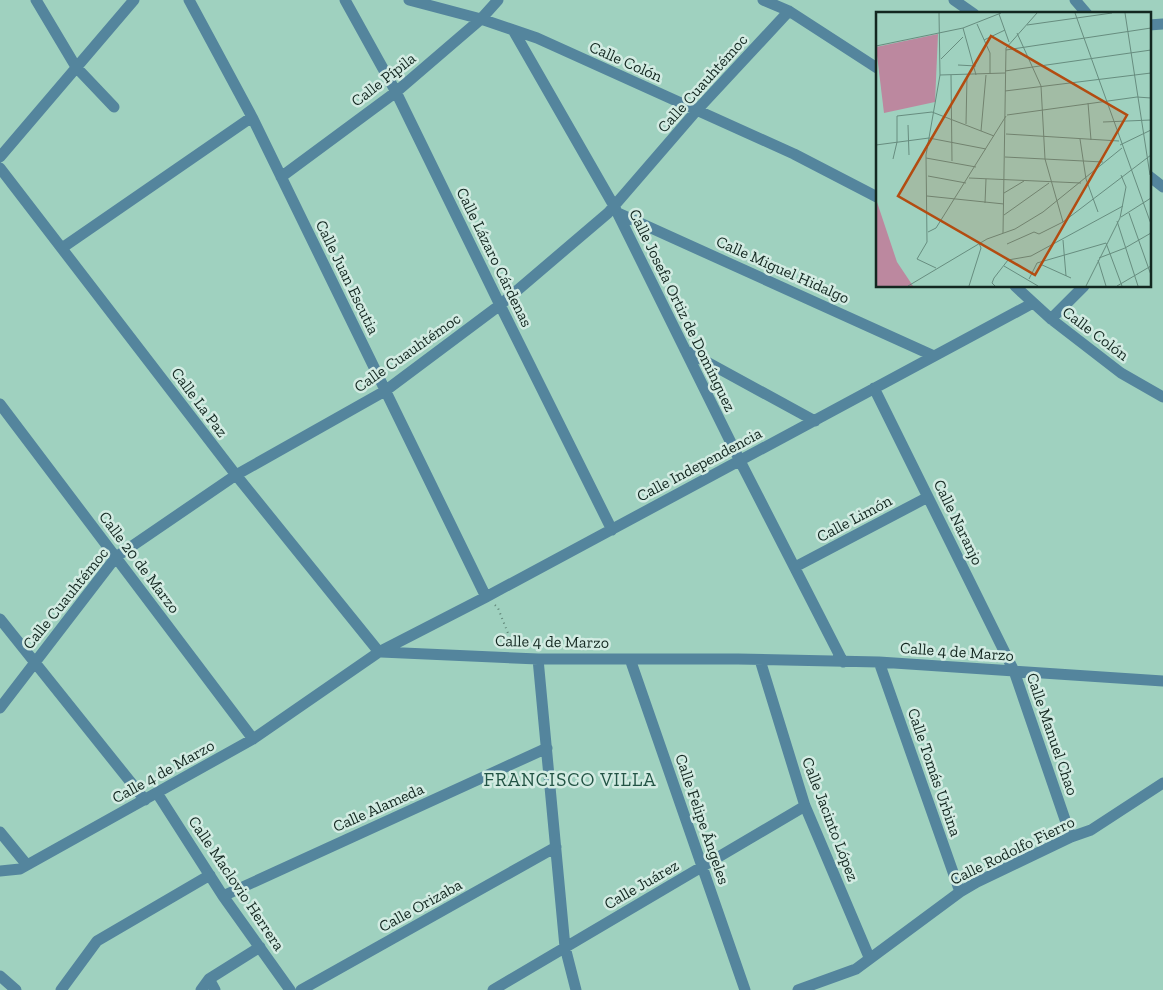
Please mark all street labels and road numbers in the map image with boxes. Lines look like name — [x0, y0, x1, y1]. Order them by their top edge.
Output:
street label: Calle Cuauhtémoc — [653, 30, 751, 136]
street label: Calle Colón — [586, 37, 666, 86]
street label: Calle Pípila — [347, 48, 420, 110]
street label: Calle Lázaro Cárdenas — [453, 184, 537, 330]
street label: Calle Josefa Ortiz de Domínguez — [625, 206, 740, 415]
street label: Calle Juan Escutia — [312, 217, 384, 338]
street label: Calle Miguel Hidalgo — [713, 232, 852, 307]
street label: Calle Colón — [1059, 302, 1133, 365]
street label: Calle Cuauhtémoc — [350, 309, 464, 396]
street label: Calle La Paz — [167, 364, 232, 441]
street label: Calle Independencia — [633, 423, 765, 505]
street label: Calle Naranjo — [930, 476, 987, 568]
street label: Calle Limón — [814, 490, 896, 546]
street label: Calle 20 de Marzo — [95, 508, 184, 617]
street label: Calle Cuauhtémoc — [18, 544, 112, 653]
street label: Calle 4 de Marzo — [495, 631, 609, 652]
street label: Calle 4 de Marzo — [899, 638, 1014, 665]
street label: Calle Manuel Chao — [1023, 670, 1082, 798]
street label: Calle Tomás Urbina — [904, 705, 965, 839]
street label: Calle 4 de Marzo — [109, 736, 218, 807]
street label: Calle Felipe Ángeles — [671, 751, 734, 887]
street label: Calle Jacinto López — [798, 754, 863, 884]
street label: Calle Alameda — [330, 779, 427, 836]
street label: Calle Maclovio Herrera — [184, 812, 289, 954]
street label: Calle Rodolfo Fierro — [947, 812, 1078, 889]
street label: Calle Juárez — [601, 856, 682, 913]
street label: Calle Orizaba — [375, 875, 465, 936]

